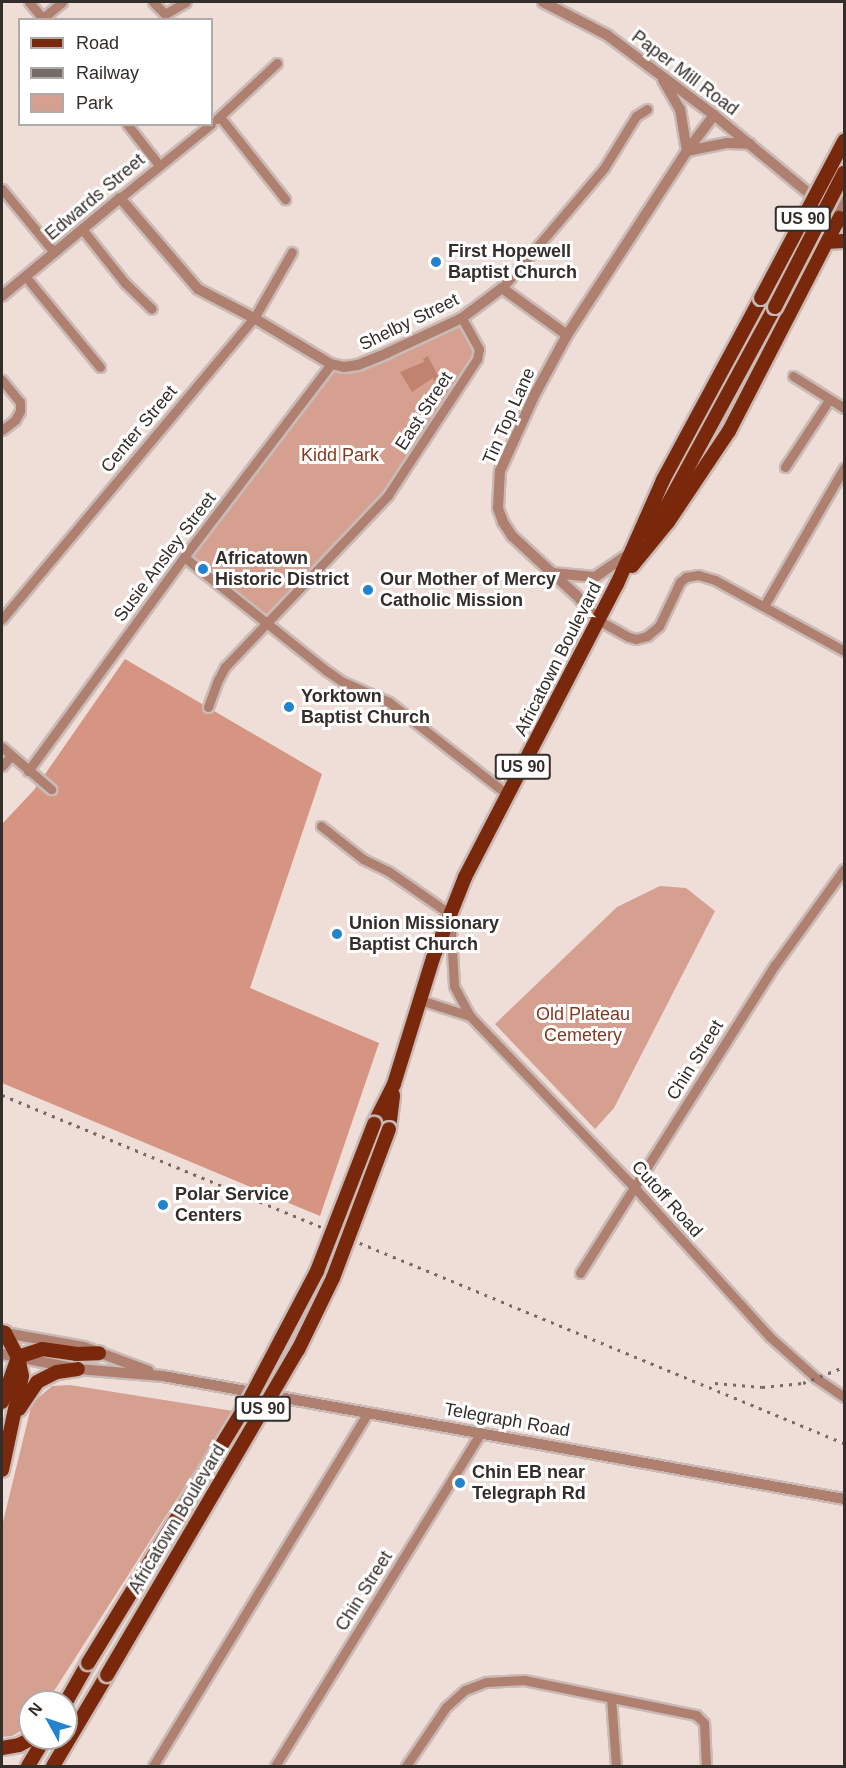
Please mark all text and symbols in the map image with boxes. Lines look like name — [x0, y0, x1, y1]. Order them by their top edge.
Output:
legend — [18, 18, 213, 126]
street label: Paper Mill Road — [627, 26, 743, 120]
text: Road — [76, 33, 119, 53]
text: Railway — [76, 63, 139, 83]
text: Park — [76, 93, 113, 113]
street label: Edwards Street — [41, 149, 149, 245]
road number: US 90 — [774, 206, 832, 232]
place label: First Hopewell Baptist Church — [448, 241, 577, 284]
marker: First Hopewell Baptist Church — [429, 255, 443, 269]
street label: Shelby Street — [356, 289, 462, 355]
street label: Tin Top Lane — [478, 364, 540, 468]
street label: East Street — [391, 368, 457, 454]
street label: Center Street — [96, 381, 182, 477]
park label: Kidd Park — [301, 444, 379, 466]
street label: Susie Ansley Street — [109, 488, 221, 626]
place label: Africatown Historic District — [215, 548, 349, 590]
marker: Africatown Historic District — [196, 562, 210, 576]
place label: Our Mother of Mercy Catholic Mission — [380, 569, 556, 612]
street label: Africatown Boulevard — [510, 578, 606, 740]
marker: Our Mother of Mercy Catholic Mission — [361, 583, 375, 597]
place label: Yorktown Baptist Church — [301, 686, 430, 728]
marker: Yorktown Baptist Church — [282, 700, 296, 714]
road number: US 90 — [494, 754, 552, 780]
place label: Union Missionary Baptist Church — [349, 913, 499, 956]
marker: Union Missionary Baptist Church — [330, 927, 344, 941]
park label: Old Plateau Cemetery — [536, 1004, 630, 1046]
street label: Chin Street — [662, 1016, 728, 1104]
street label: Cutoff Road — [627, 1156, 707, 1242]
place label: Polar Service Centers — [175, 1184, 289, 1226]
marker: Polar Service Centers — [156, 1198, 170, 1212]
road number: US 90 — [234, 1396, 292, 1422]
street label: Telegraph Road — [443, 1398, 571, 1442]
street label: Africatown Boulevard — [124, 1441, 230, 1597]
place label: Chin EB near Telegraph Rd — [472, 1462, 586, 1504]
marker: Chin EB near Telegraph Rd — [453, 1476, 467, 1490]
street label: Chin Street — [331, 1547, 397, 1635]
north arrow — [18, 1690, 78, 1750]
text: N — [25, 1700, 46, 1719]

